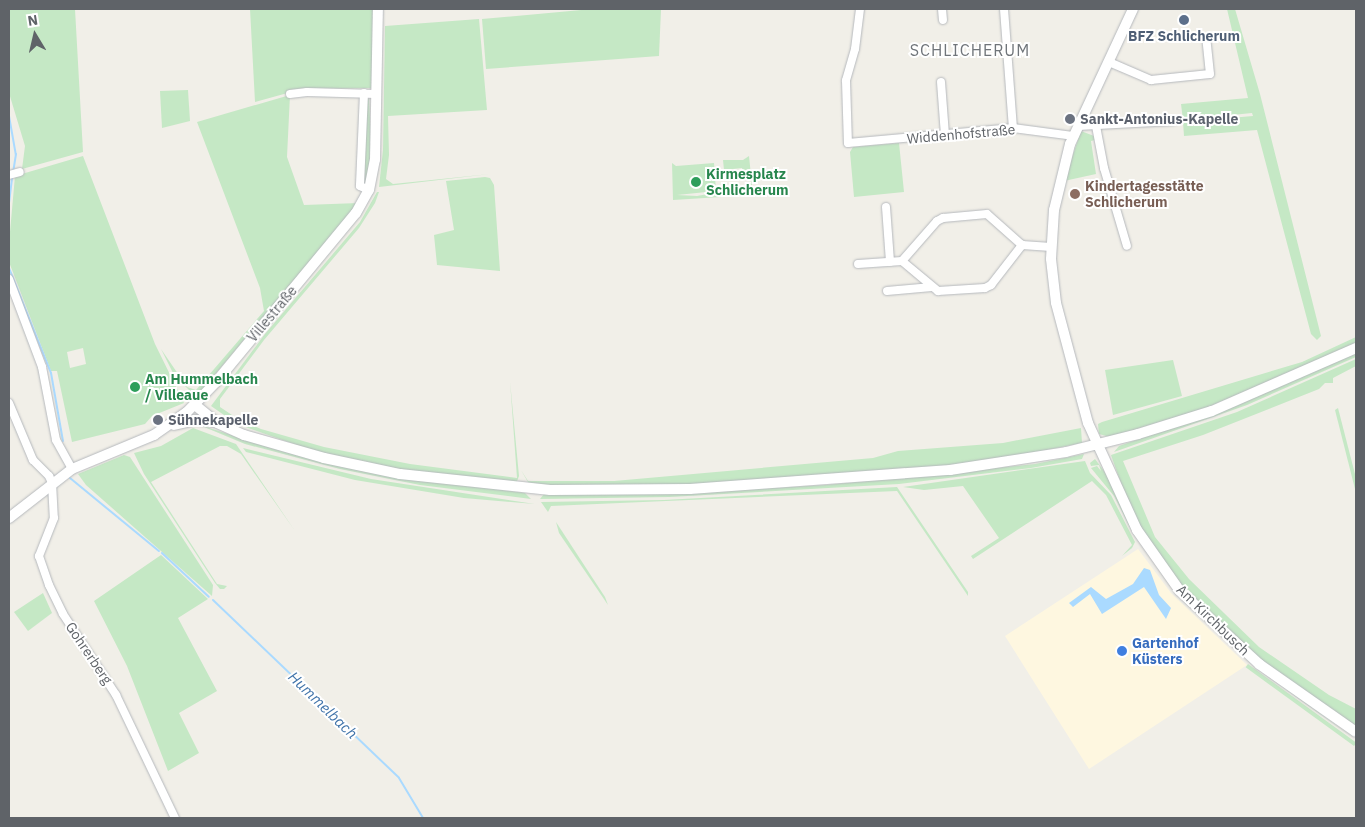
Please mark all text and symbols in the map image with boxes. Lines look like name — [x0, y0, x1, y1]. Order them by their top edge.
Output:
north arrow — [10, 10, 60, 60]
text: N — [26, 11, 39, 30]
marker: BFZ Schlicherum — [1178, 14, 1190, 26]
place label: BFZ Schlicherum — [1128, 28, 1240, 44]
district label: SCHLICHERUM — [908, 40, 1032, 60]
place label: Sankt-Antonius-Kapelle — [1080, 111, 1238, 127]
marker: Sankt-Antonius-Kapelle — [1064, 113, 1076, 125]
street label: Widdenhofstraße — [906, 121, 1016, 147]
place label: Kirmesplatz Schlicherum — [706, 166, 789, 198]
marker: Kirmesplatz Schlicherum — [690, 176, 702, 188]
place label: Kindertagesstätte Schlicherum — [1085, 178, 1204, 210]
marker: Kindertagesstätte Schlicherum — [1069, 188, 1081, 200]
street label: Villestraße — [244, 283, 300, 345]
place label: Am Hummelbach / Villeaue — [145, 371, 258, 404]
marker: Am Hummelbach / Villeaue — [129, 381, 141, 393]
place label: Sühnekapelle — [168, 412, 258, 428]
marker: Sühnekapelle — [152, 414, 164, 426]
street label: Am Kirchbusch — [1173, 581, 1253, 659]
street label: Gohrerberg — [62, 619, 116, 687]
place label: Gartenhof Küsters — [1132, 635, 1198, 668]
marker: Gartenhof Küsters — [1116, 645, 1128, 657]
water label: Hummelbach — [285, 668, 361, 742]

